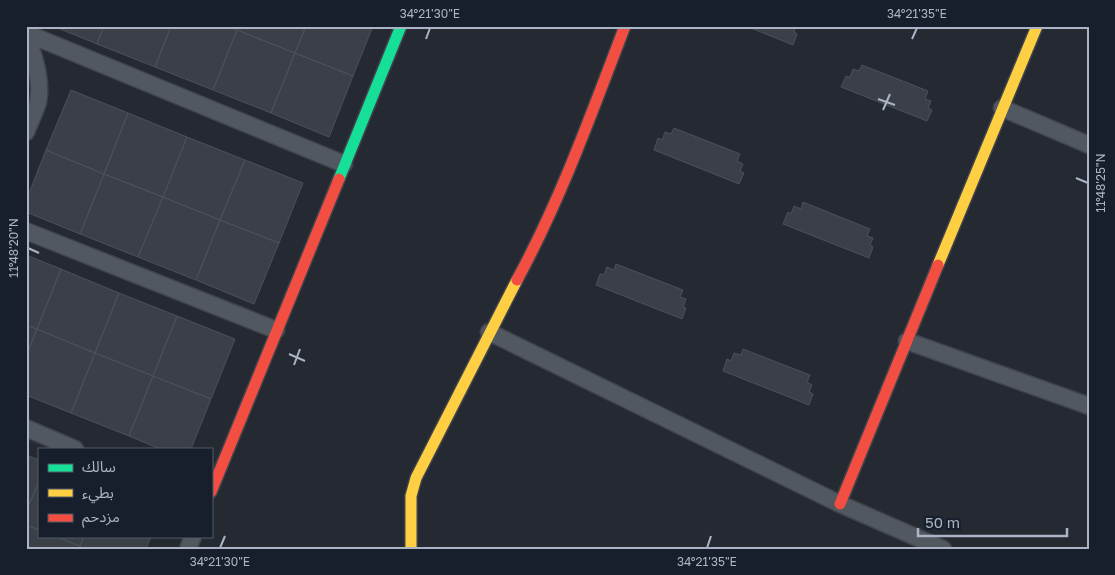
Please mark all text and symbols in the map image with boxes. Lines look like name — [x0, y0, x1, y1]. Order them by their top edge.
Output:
text: 34°21'30"E — [400, 6, 460, 21]
text: 34°21'35"E — [887, 6, 947, 21]
text: 11°48'25"N — [1093, 153, 1108, 213]
text: 11°48'20"N — [6, 218, 21, 278]
legend — [38, 448, 212, 538]
text: سالك — [82, 457, 116, 475]
text: بطيء — [82, 483, 114, 504]
scale bar — [918, 505, 1066, 537]
text: مزدحم — [82, 507, 120, 528]
text: 50 m — [925, 513, 960, 531]
text: 34°21'30"E — [190, 554, 250, 569]
text: 34°21'35"E — [677, 554, 737, 569]

